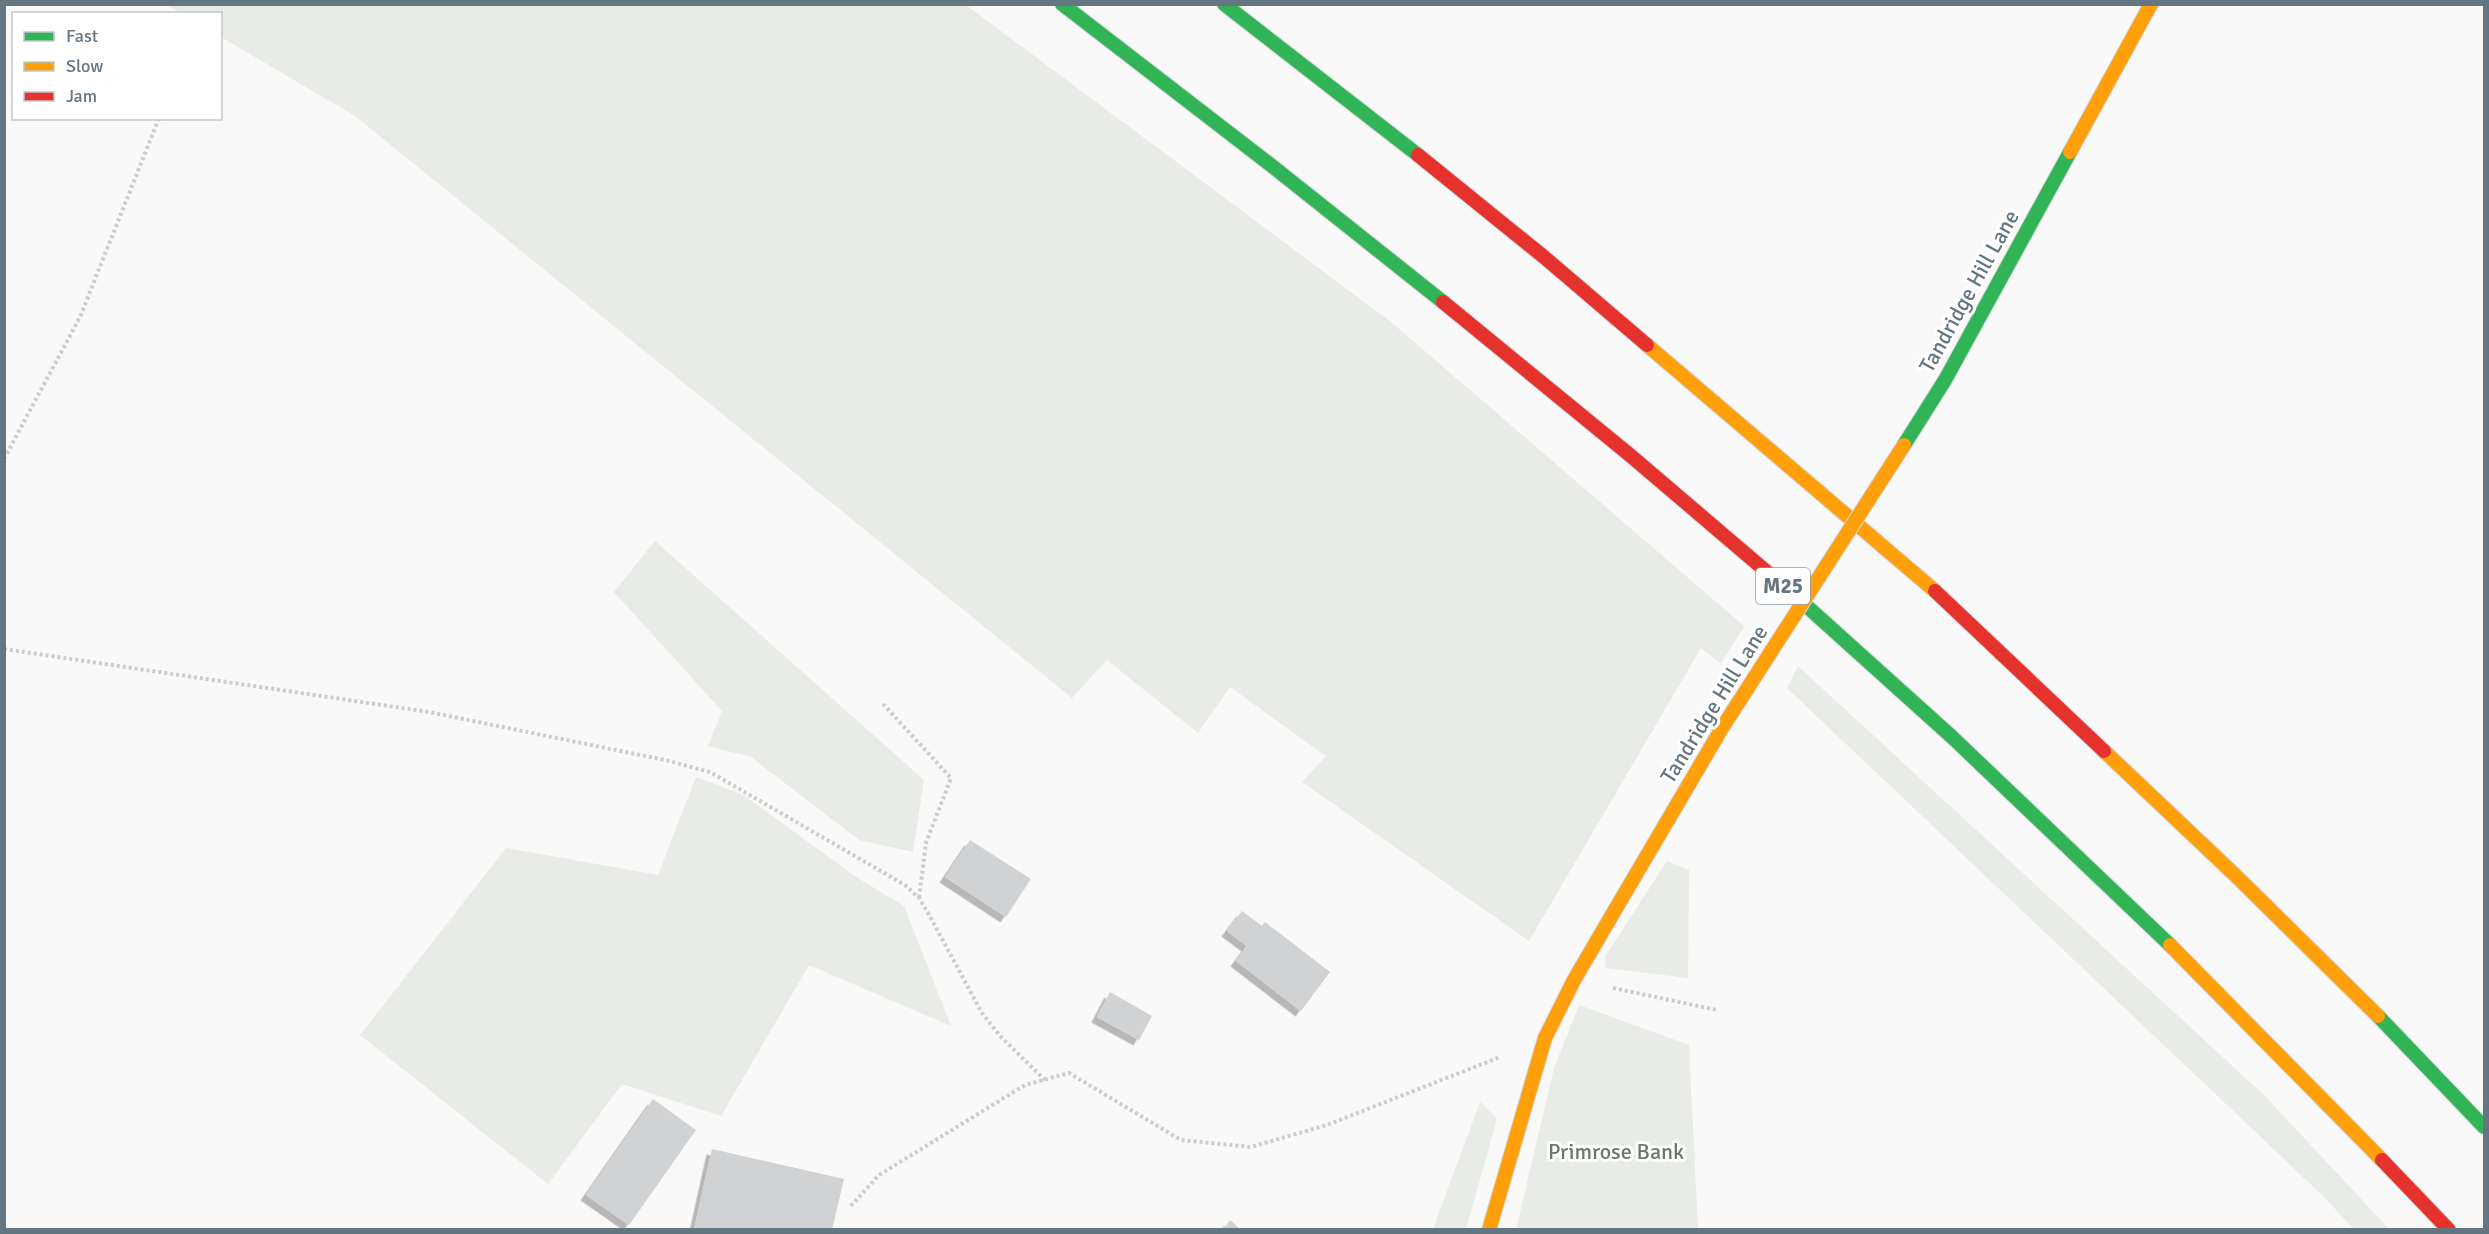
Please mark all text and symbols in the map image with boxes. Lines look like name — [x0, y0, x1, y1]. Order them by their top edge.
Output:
legend — [12, 12, 222, 120]
text: Fast — [66, 25, 98, 47]
text: Slow — [66, 55, 103, 77]
text: Jam — [66, 85, 97, 107]
street label: Tandridge Hill Lane — [1913, 205, 2025, 377]
road number: M25 — [1756, 568, 1810, 604]
street label: Tandridge Hill Lane — [1655, 620, 1773, 788]
park label: Primrose Bank — [1548, 1138, 1684, 1165]

